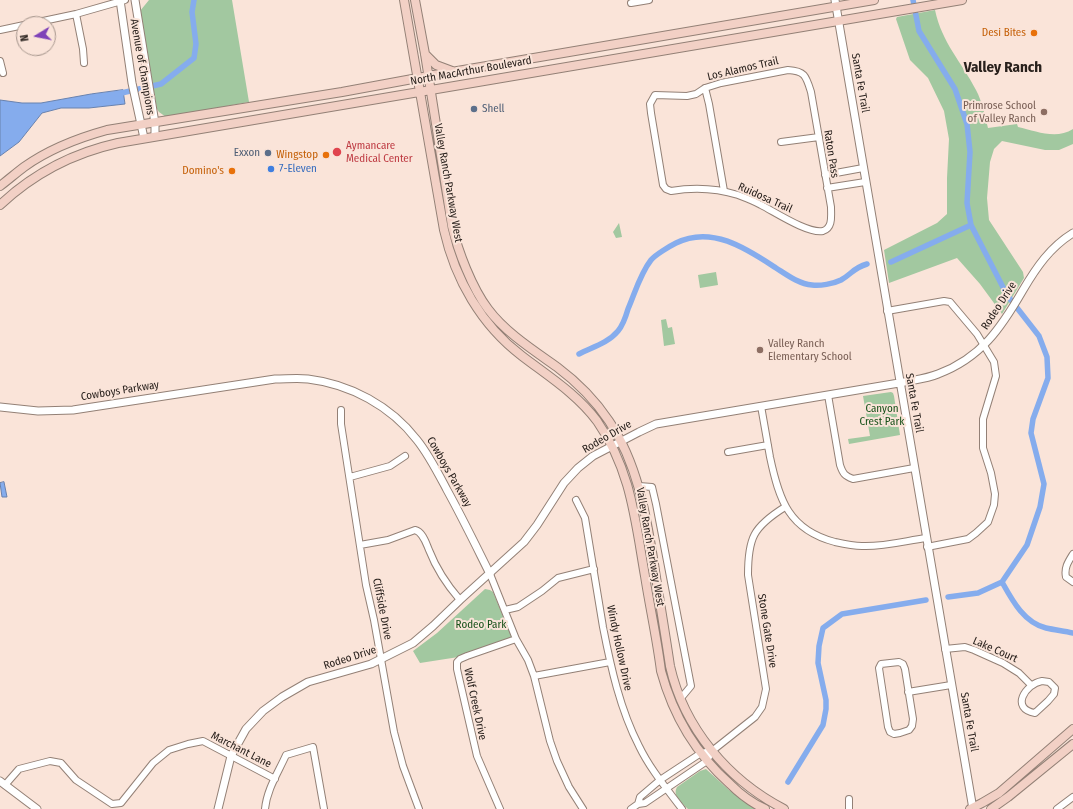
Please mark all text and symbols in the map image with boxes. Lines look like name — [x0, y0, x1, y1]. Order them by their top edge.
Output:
north arrow — [16, 16, 56, 56]
street label: Avenue of Champions — [127, 18, 157, 116]
place label: Desi Bites — [982, 26, 1026, 40]
marker: Desi Bites — [1029, 28, 1039, 38]
text: N — [18, 34, 32, 42]
street label: Santa Fe Trail — [848, 52, 872, 114]
street label: North MacArthur Boulevard — [409, 54, 533, 88]
street label: Los Alamos Trail — [706, 54, 780, 84]
district label: Valley Ranch — [964, 59, 1042, 77]
place label: Primrose School of Valley Ranch — [963, 99, 1036, 125]
place label: Shell — [482, 102, 504, 116]
marker: Shell — [469, 104, 479, 114]
marker: Primrose School of Valley Ranch — [1039, 107, 1049, 117]
street label: Valley Ranch Parkway West — [431, 123, 465, 243]
street label: Raton Pass — [821, 129, 841, 179]
place label: Aymancare Medical Center — [346, 139, 413, 165]
place label: Exxon — [234, 146, 260, 160]
marker: Aymancare Medical Center — [331, 146, 343, 158]
marker: Exxon — [263, 148, 273, 158]
place label: Wingstop — [276, 148, 318, 162]
marker: Wingstop — [321, 150, 331, 160]
place label: 7-Eleven — [279, 162, 317, 176]
place label: Domino's — [182, 164, 224, 178]
marker: 7-Eleven — [266, 164, 276, 174]
marker: Domino's — [227, 166, 237, 176]
street label: Ruidosa Trail — [736, 180, 794, 216]
street label: Rodeo Drive — [979, 280, 1019, 332]
place label: Valley Ranch Elementary School — [768, 337, 852, 363]
marker: Valley Ranch Elementary School — [755, 345, 765, 355]
street label: Santa Fe Trail — [902, 372, 926, 434]
street label: Cowboys Parkway — [80, 378, 160, 404]
park label: Canyon Crest Park — [860, 402, 904, 428]
street label: Rodeo Drive — [580, 418, 634, 456]
street label: Cowboys Parkway — [424, 435, 474, 509]
street label: Valley Ranch Parkway West — [633, 487, 667, 607]
street label: Cliffside Drive — [370, 577, 394, 641]
street label: Stone Gate Drive — [755, 593, 779, 669]
street label: Windy Hollow Drive — [603, 604, 635, 692]
park label: Rodeo Park — [456, 618, 506, 632]
street label: Lake Court — [971, 634, 1019, 666]
street label: Rodeo Drive — [322, 643, 378, 673]
street label: Wolf Creek Drive — [461, 667, 489, 741]
street label: Santa Fe Trail — [957, 691, 981, 753]
street label: Marchant Lane — [209, 729, 273, 771]

